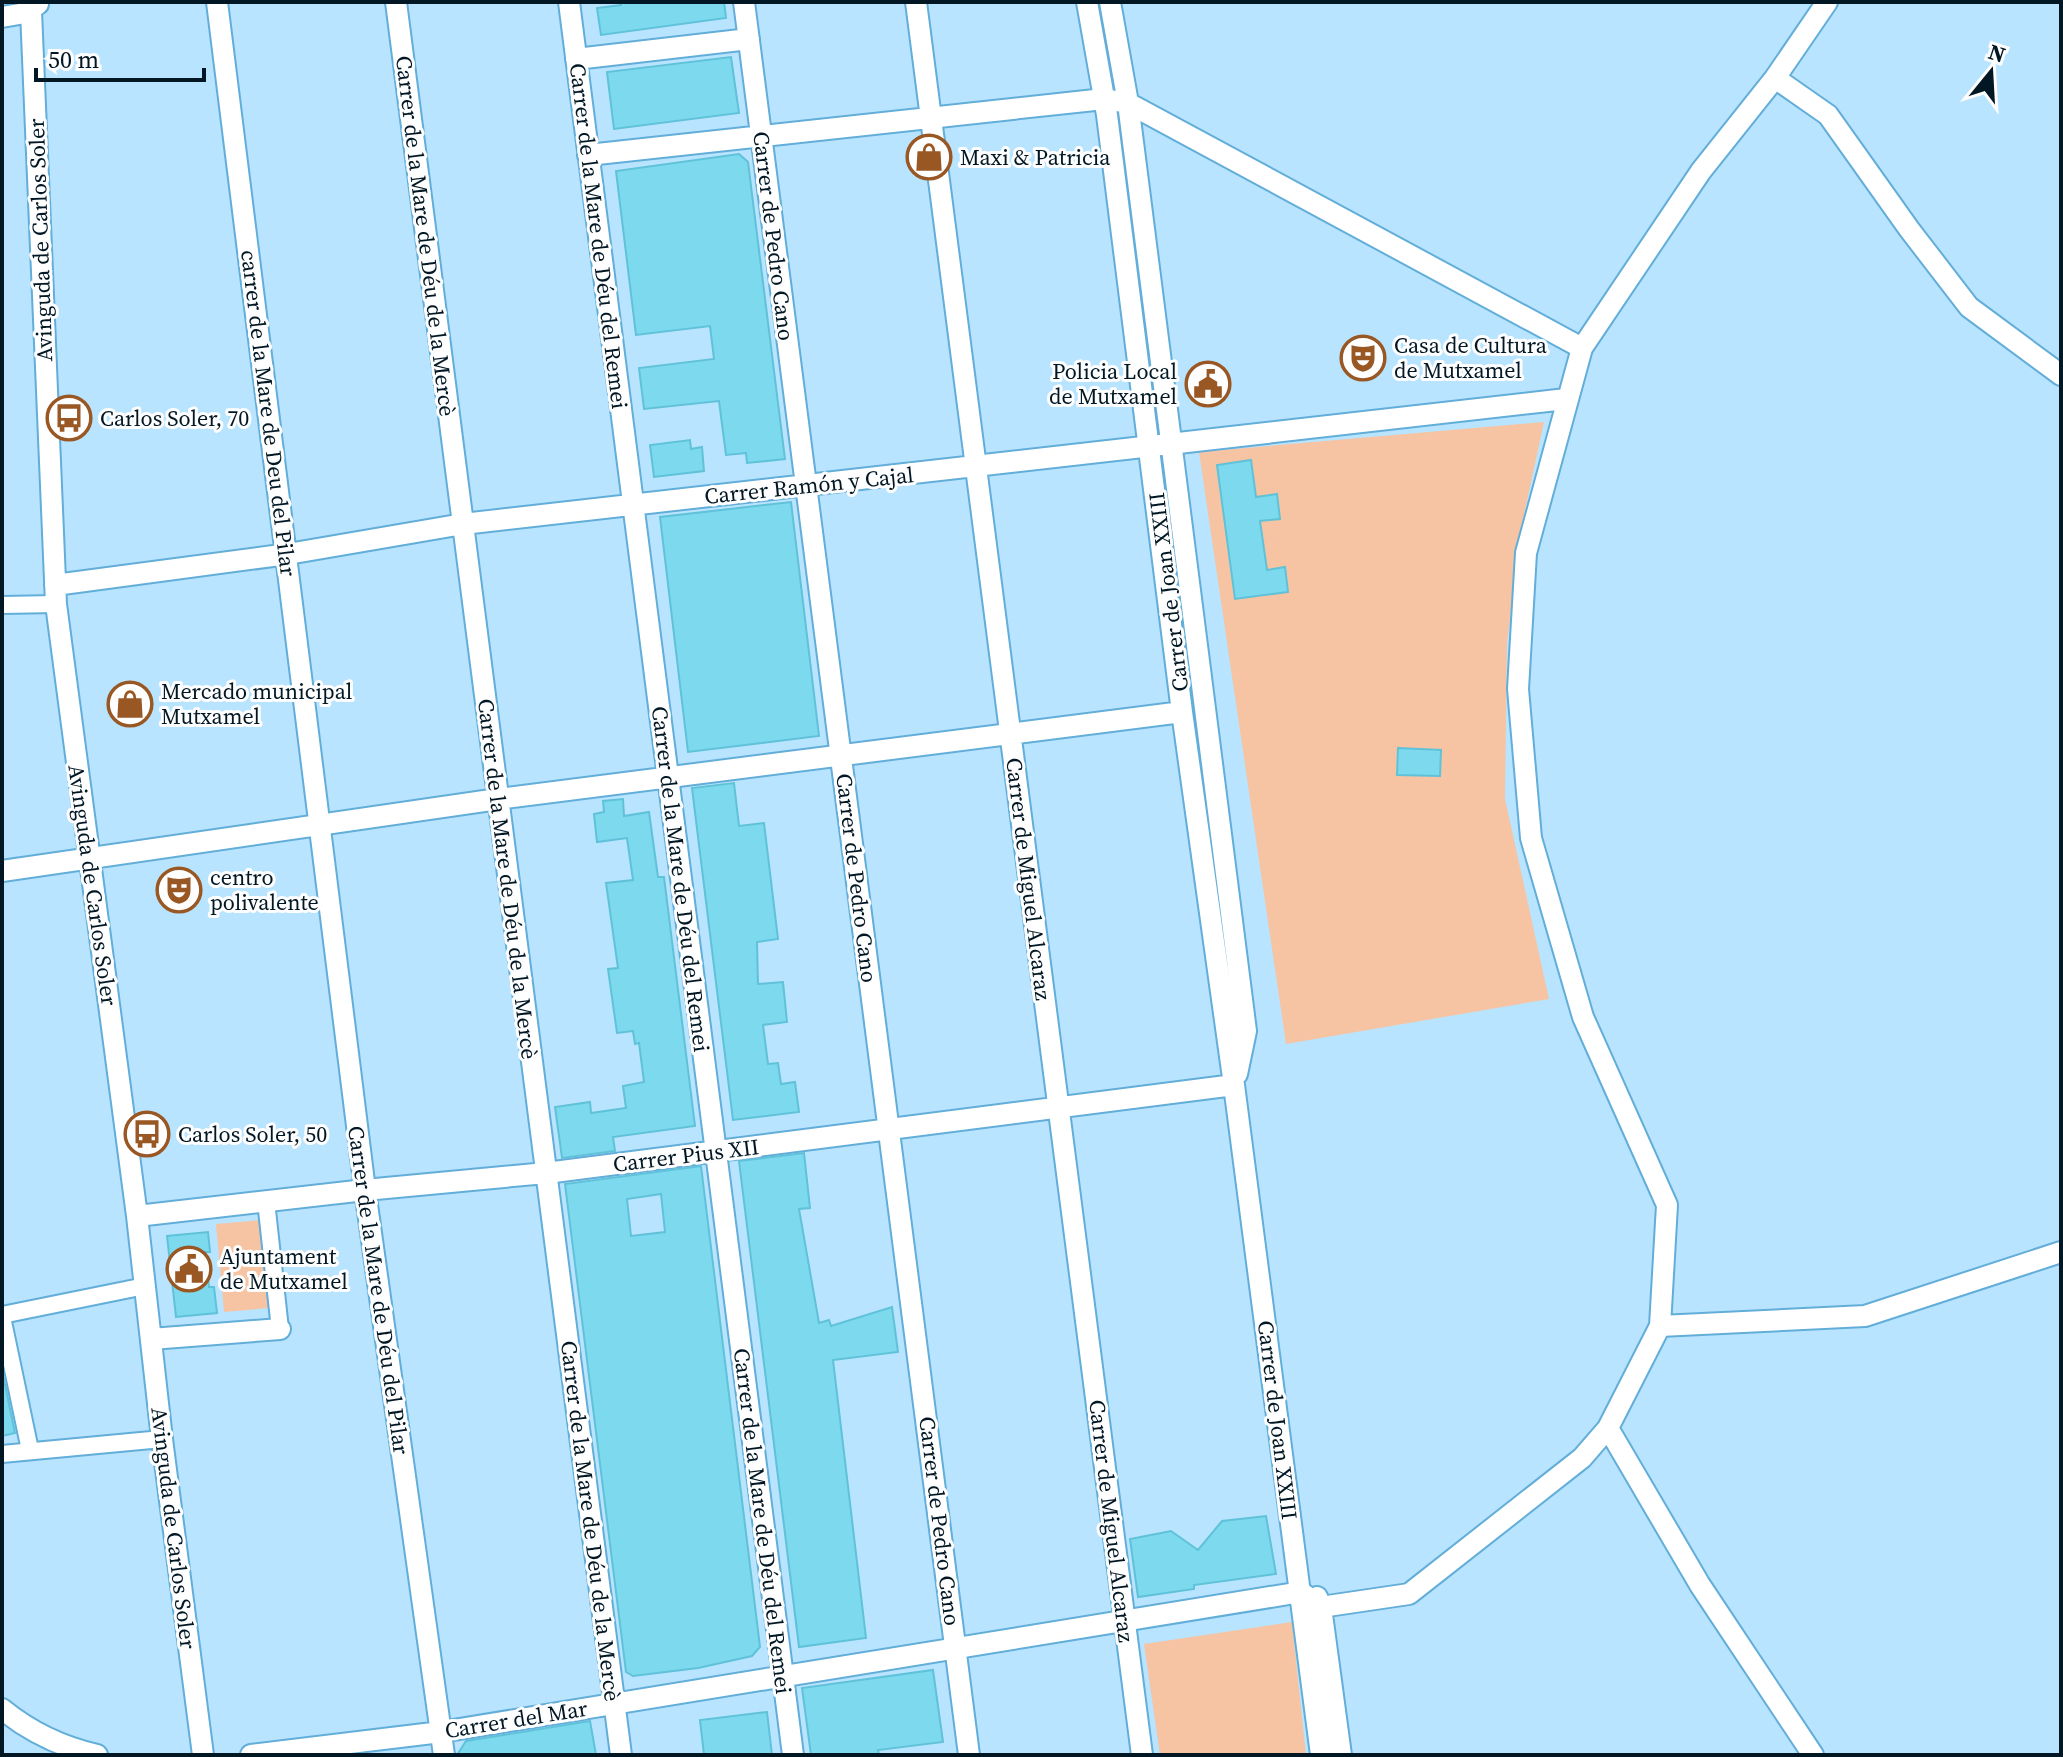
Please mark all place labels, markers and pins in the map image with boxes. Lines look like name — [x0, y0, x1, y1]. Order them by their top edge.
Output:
shop icon: Maxi & Patricia — [905, 133, 953, 181]
place label: Maxi & Patricia — [960, 142, 1111, 172]
place label: Casa de Cultura de Mutxamel — [1394, 330, 1548, 385]
theatre icon: Casa de Cultura de Mutxamel — [1339, 334, 1387, 382]
place label: Policia Local de Mutxamel — [1049, 356, 1177, 411]
public building icon: Policia Local de Mutxamel — [1184, 360, 1232, 408]
bus stop icon: Carlos Soler, 70 — [45, 394, 93, 442]
place label: Carlos Soler, 70 — [100, 403, 249, 433]
place label: Mercado municipal Mutxamel — [161, 676, 352, 731]
shop icon: Mercado municipal Mutxamel — [106, 680, 154, 728]
place label: centro polivalente — [210, 862, 319, 917]
theatre icon: centro polivalente — [155, 866, 203, 914]
bus stop icon: Carlos Soler, 50 — [123, 1110, 171, 1158]
place label: Carlos Soler, 50 — [178, 1119, 327, 1149]
place label: Ajuntament de Mutxamel — [220, 1241, 348, 1296]
public building icon: Ajuntament de Mutxamel — [165, 1245, 213, 1293]

